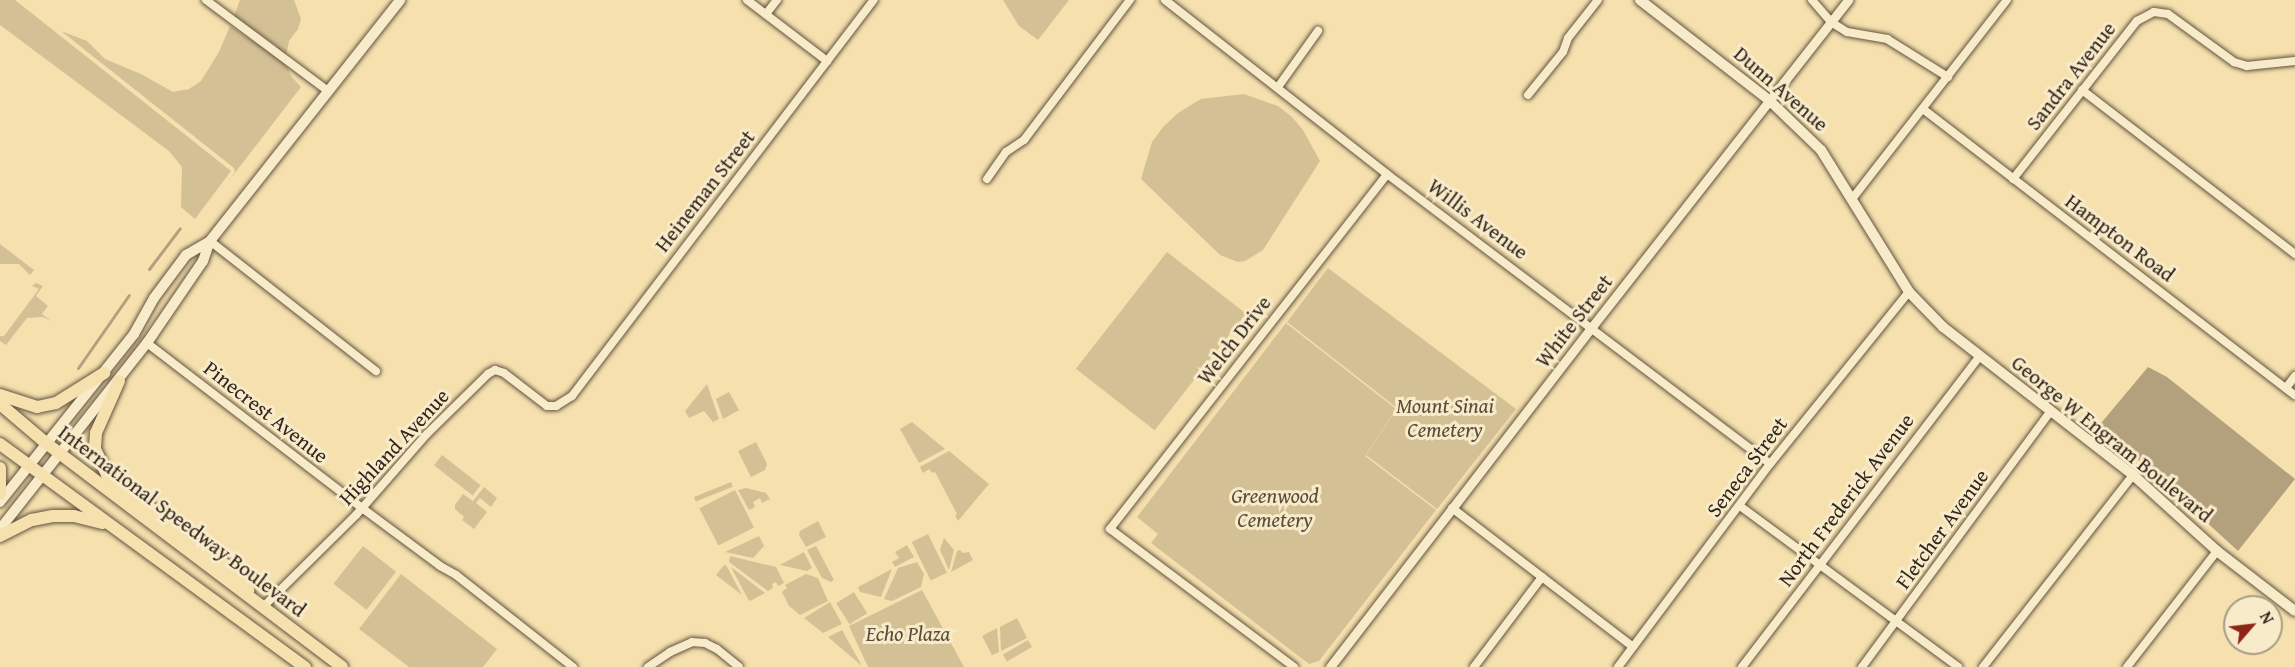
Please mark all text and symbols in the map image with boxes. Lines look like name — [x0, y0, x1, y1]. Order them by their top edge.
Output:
street label: Sandra Avenue — [2021, 17, 2121, 135]
street label: Dunn Avenue — [1729, 41, 1833, 137]
street label: Heineman Street — [650, 125, 760, 257]
street label: Willis Avenue — [1423, 173, 1533, 265]
street label: Hampton Road — [2060, 189, 2180, 287]
street label: White Street — [1530, 270, 1618, 372]
street label: Welch Drive — [1192, 291, 1276, 389]
street label: George W Engram Boulevard — [2006, 350, 2218, 528]
street label: Pinecrest Avenue — [199, 356, 333, 468]
street label: Highland Avenue — [334, 384, 454, 510]
park label: Mount Sinai Cemetery — [1396, 393, 1494, 443]
street label: North Frederick Avenue — [1773, 409, 1919, 591]
street label: Seneca Street — [1701, 412, 1793, 522]
street label: International Speedway Boulevard — [53, 420, 311, 622]
street label: Fletcher Avenue — [1890, 464, 1994, 594]
park label: Greenwood Cemetery — [1231, 483, 1319, 533]
north arrow — [2223, 595, 2283, 655]
text: N — [2254, 607, 2280, 628]
park label: Echo Plaza — [866, 621, 950, 647]

